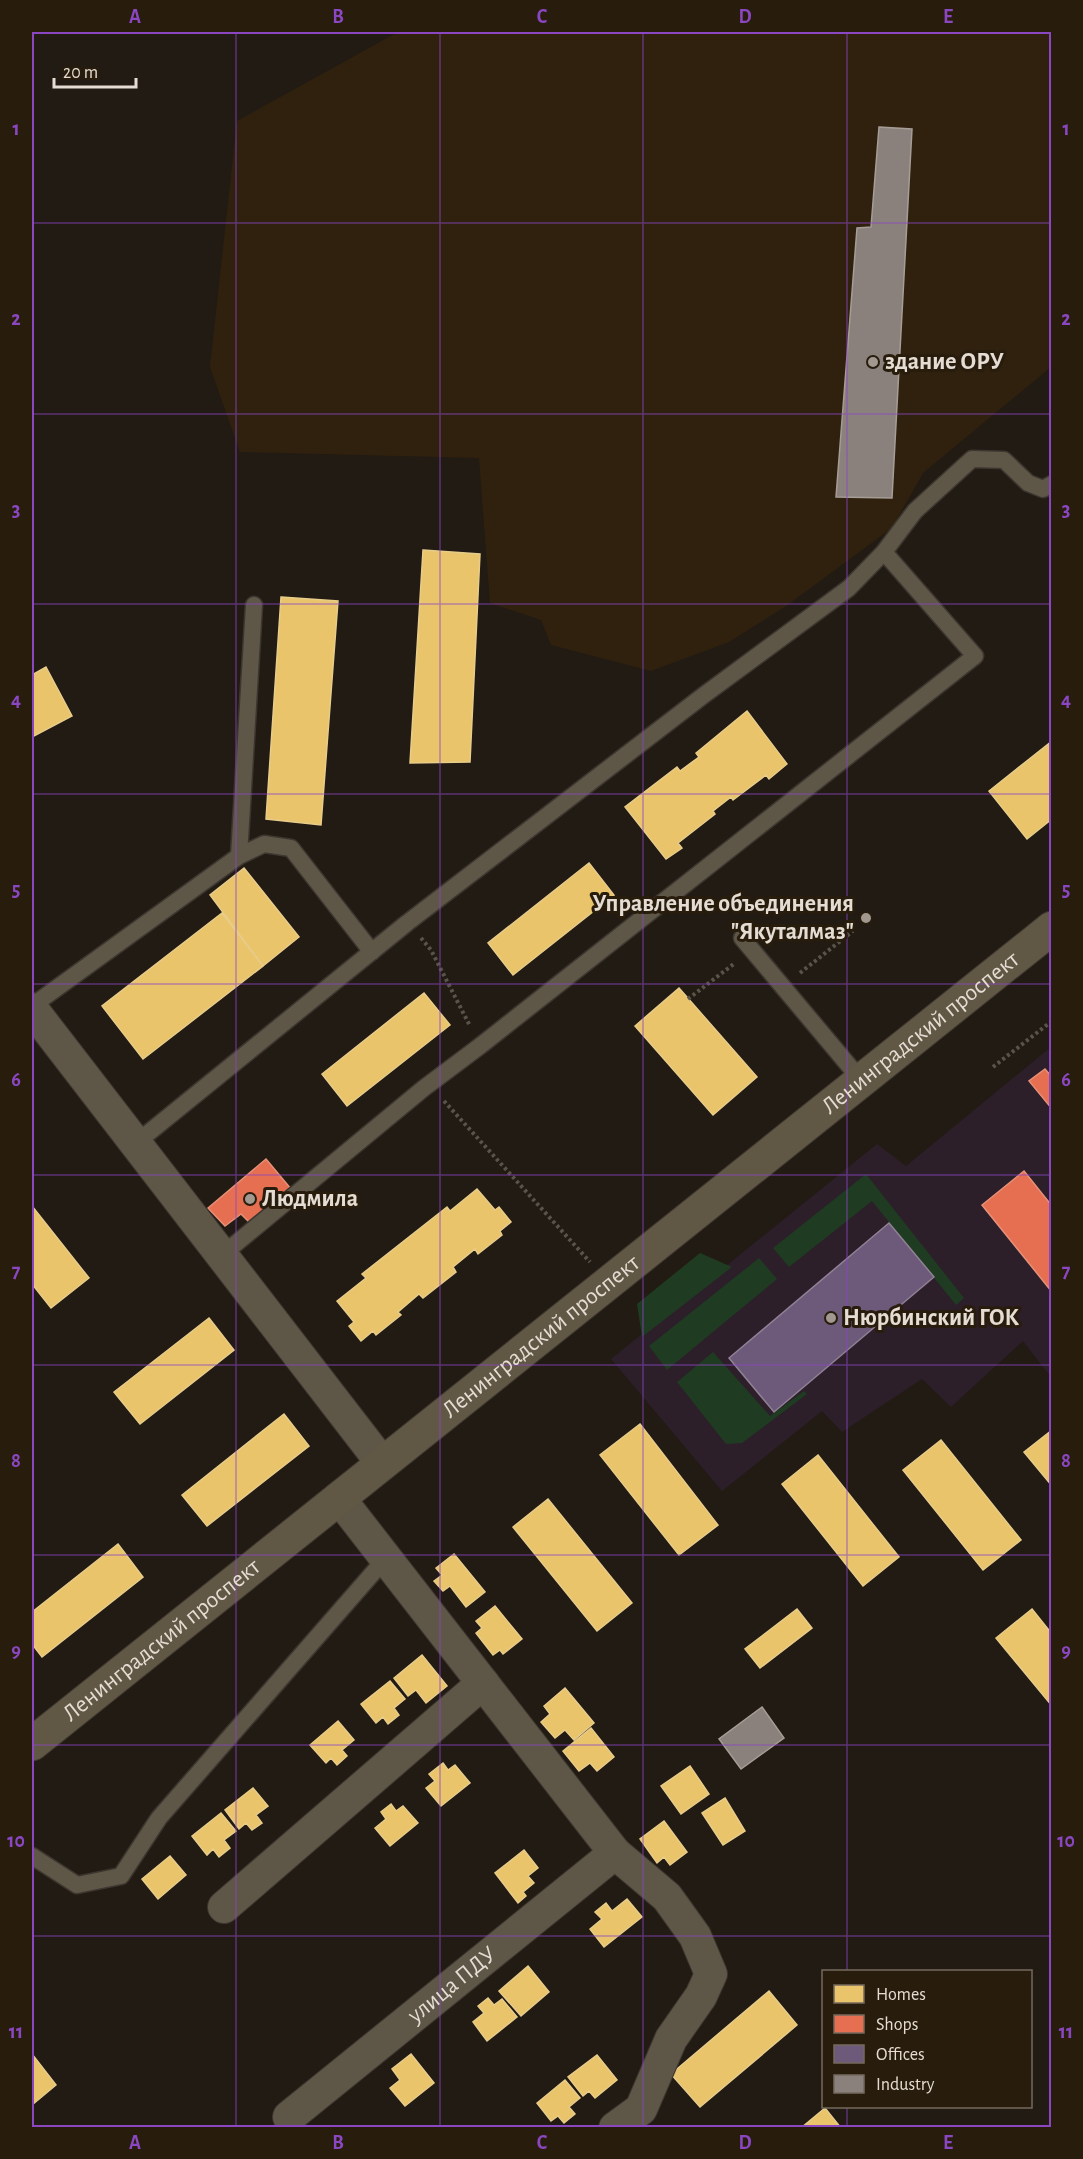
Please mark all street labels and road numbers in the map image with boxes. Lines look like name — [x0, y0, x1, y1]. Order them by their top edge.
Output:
street label: Ленинградский проспект — [818, 947, 1024, 1119]
street label: Ленинградский проспект — [438, 1251, 645, 1423]
street label: Ленинградский проспект — [59, 1554, 265, 1726]
street label: улица ПДУ — [403, 1942, 501, 2028]

